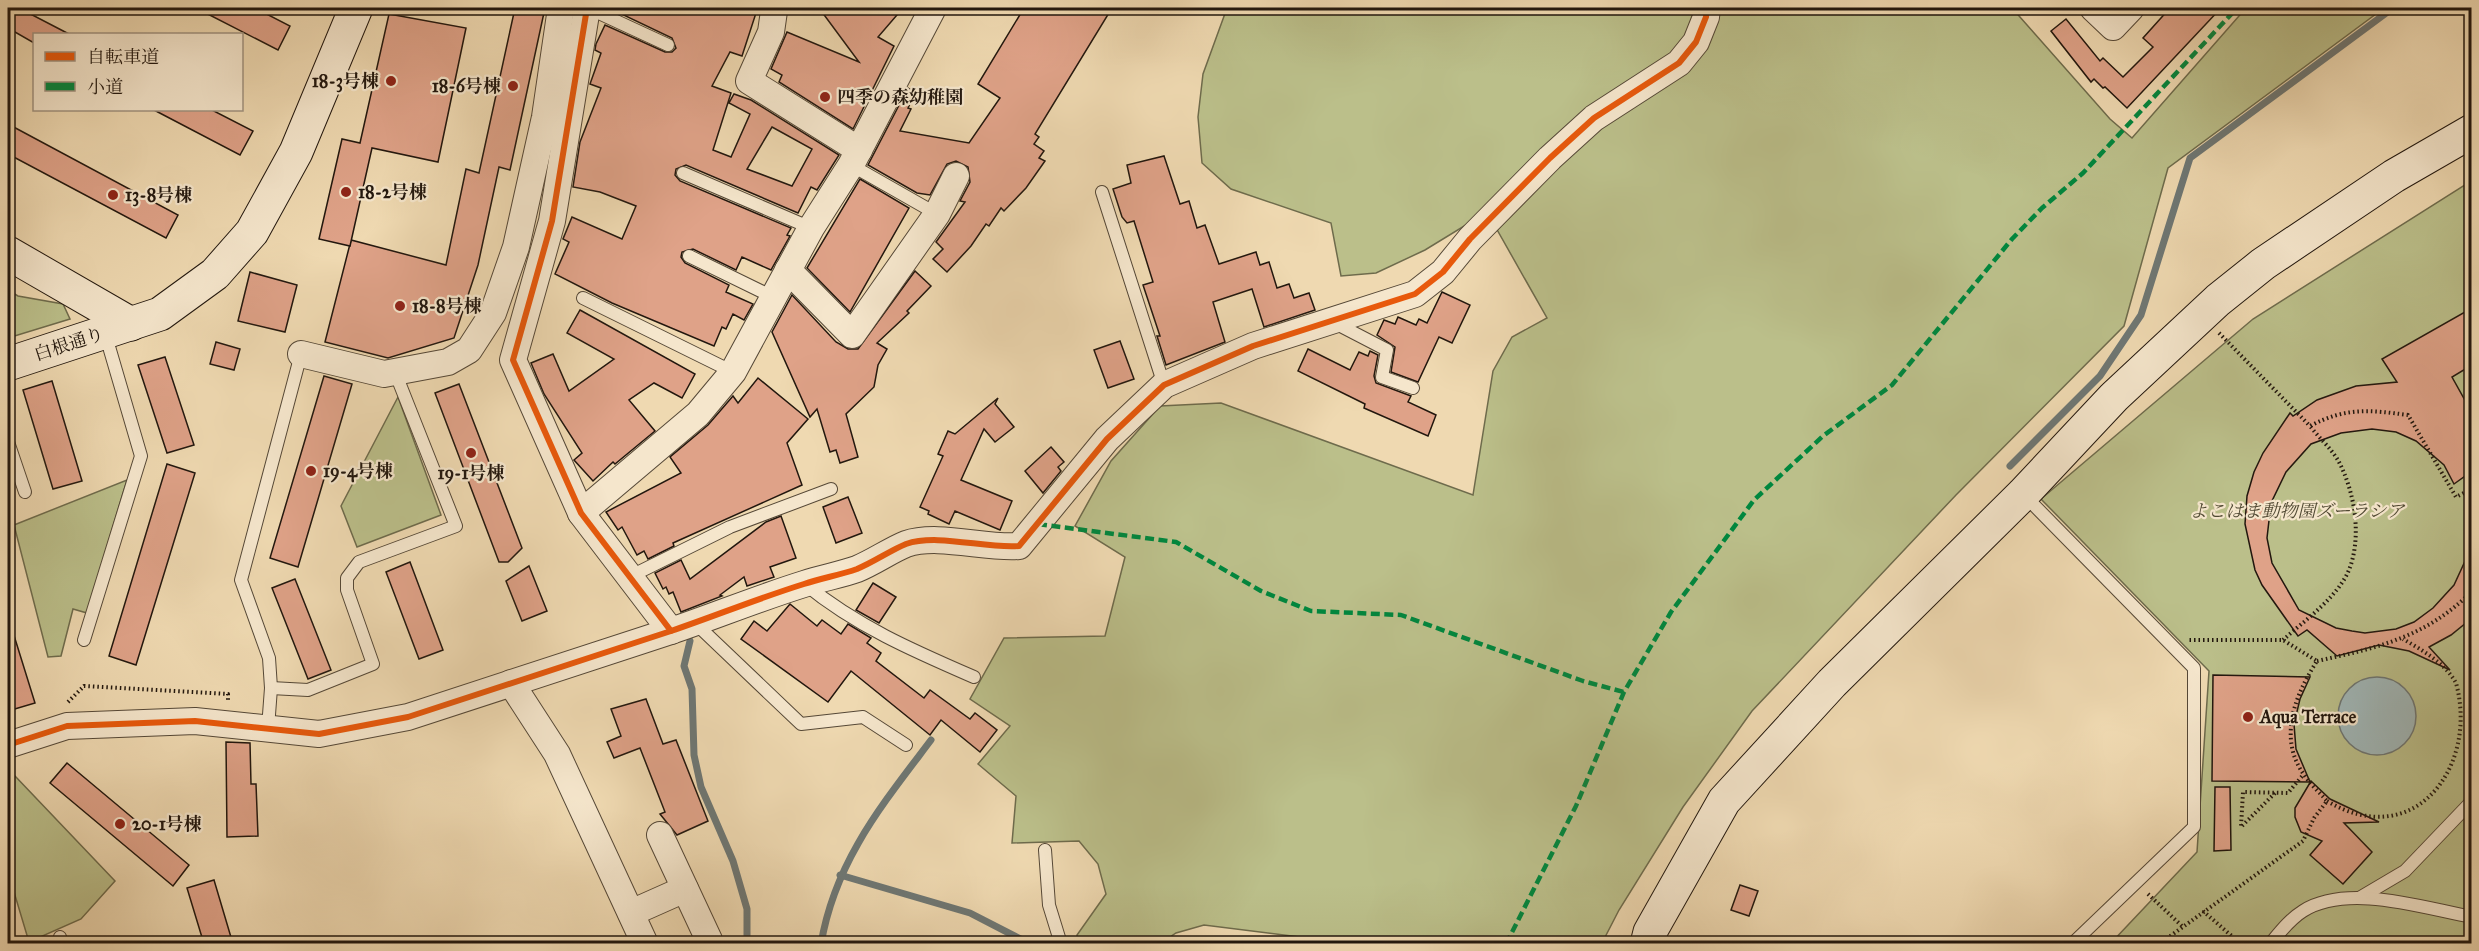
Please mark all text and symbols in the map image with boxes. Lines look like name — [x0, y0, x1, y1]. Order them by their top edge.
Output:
legend — [33, 33, 243, 111]
text: 自転車道 — [87, 46, 159, 68]
place label: 18-3号棟 — [312, 70, 379, 93]
marker: 18-3号棟 — [384, 74, 398, 88]
place label: 18-6号棟 — [432, 75, 501, 97]
text: 小道 — [87, 76, 123, 98]
marker: 18-6号棟 — [506, 79, 520, 93]
place label: 四季の森幼稚園 — [837, 86, 963, 108]
marker: 四季の森幼稚園 — [818, 90, 832, 104]
place label: 18-2号棟 — [358, 181, 427, 203]
place label: 13-8号棟 — [125, 184, 192, 207]
marker: 18-2号棟 — [339, 185, 353, 199]
marker: 13-8号棟 — [106, 188, 120, 202]
place label: 18-8号棟 — [412, 295, 482, 317]
marker: 18-8号棟 — [393, 299, 407, 313]
street label: 白根通り — [31, 322, 107, 366]
marker: 19-1号棟 — [464, 446, 478, 460]
place label: 19-4号棟 — [323, 460, 393, 483]
place label: 19-1号棟 — [437, 462, 505, 485]
marker: 19-4号棟 — [304, 464, 318, 478]
park label: よこはま動物園ズーラシア — [2189, 500, 2406, 522]
place label: Aqua Terrace — [2259, 706, 2357, 729]
marker: Aqua Terrace — [2241, 710, 2255, 724]
place label: 20-1号棟 — [132, 813, 202, 835]
marker: 20-1号棟 — [113, 817, 127, 831]

